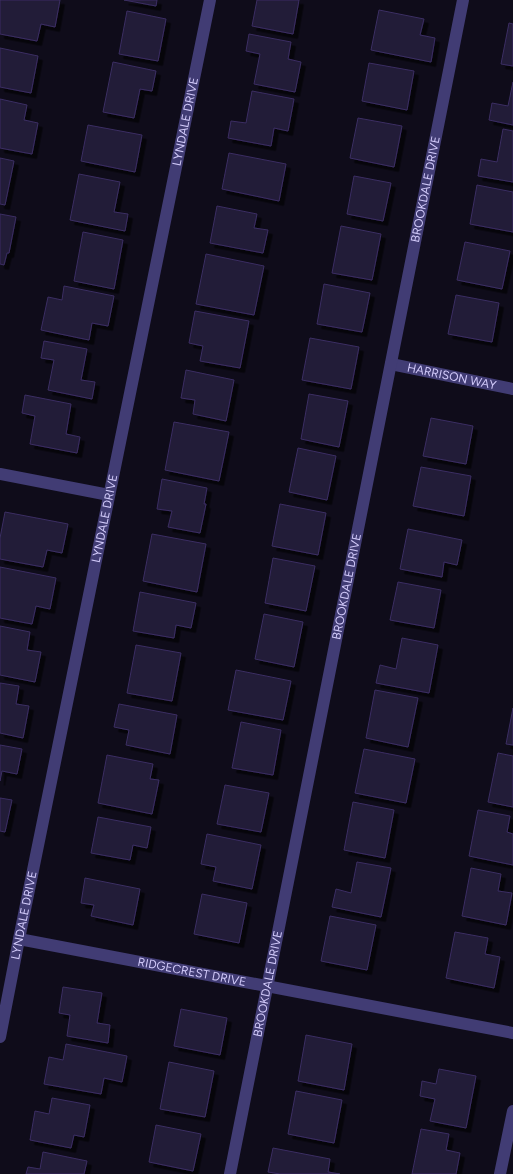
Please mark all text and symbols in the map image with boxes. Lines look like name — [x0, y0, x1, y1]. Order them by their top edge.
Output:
street label: LYNDALE DRIVE — [169, 76, 201, 167]
street label: BROOKDALE DRIVE — [408, 135, 443, 244]
street label: HARRISON WAY — [406, 360, 498, 393]
street label: LYNDALE DRIVE — [89, 473, 120, 564]
street label: BROOKDALE DRIVE — [329, 532, 364, 641]
street label: LYNDALE DRIVE — [8, 870, 40, 961]
street label: BROOKDALE DRIVE — [250, 929, 285, 1038]
street label: RIDGECREST DRIVE — [137, 955, 247, 989]

